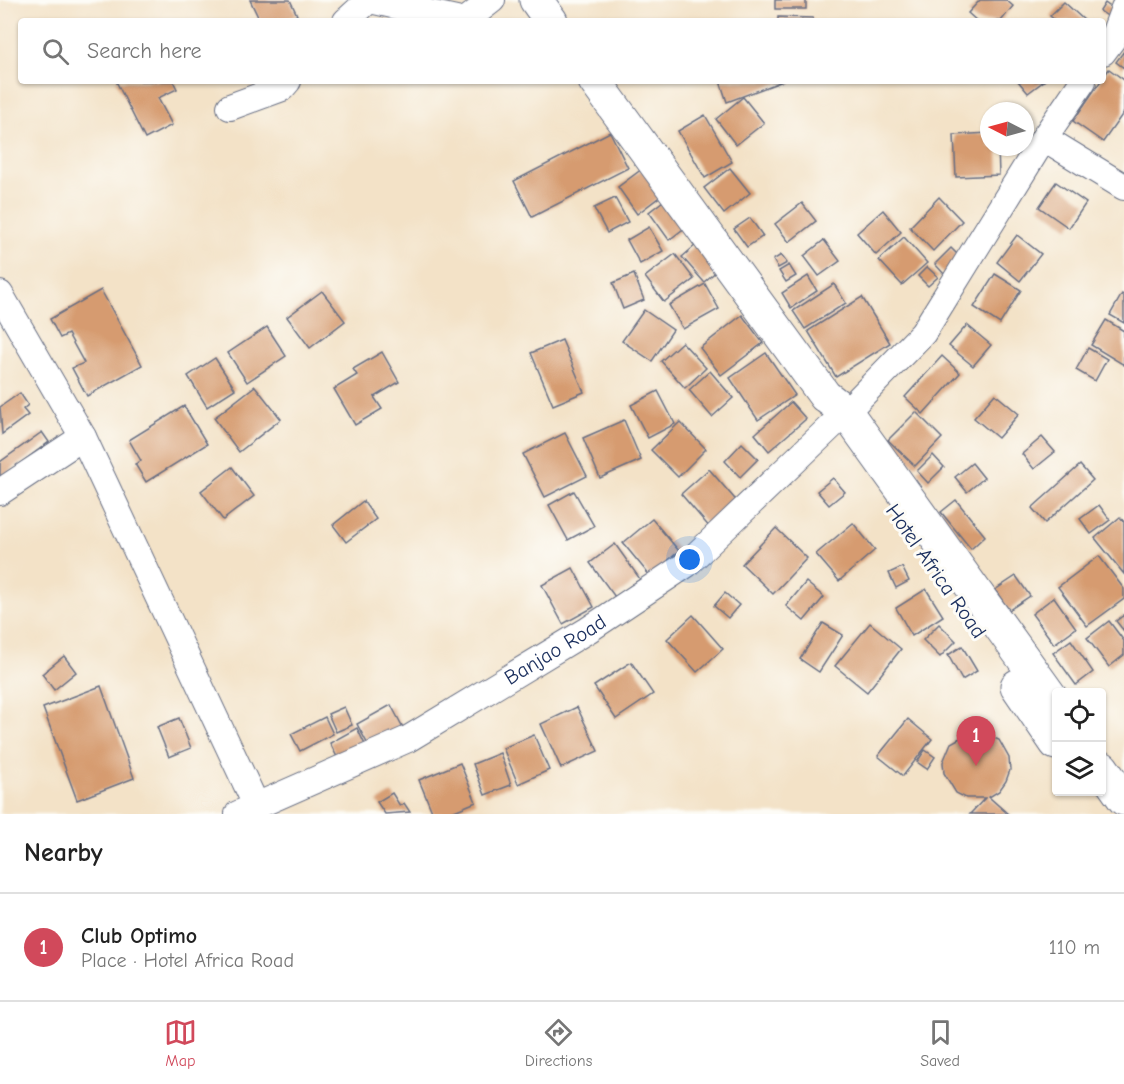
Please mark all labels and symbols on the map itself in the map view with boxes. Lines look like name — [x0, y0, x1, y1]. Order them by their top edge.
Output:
north arrow — [980, 102, 1034, 156]
street label: Hotel Africa Road — [881, 499, 991, 643]
your location — [675, 545, 704, 574]
street label: Banjao Road — [500, 609, 611, 690]
pin: 1 — [956, 716, 996, 766]

